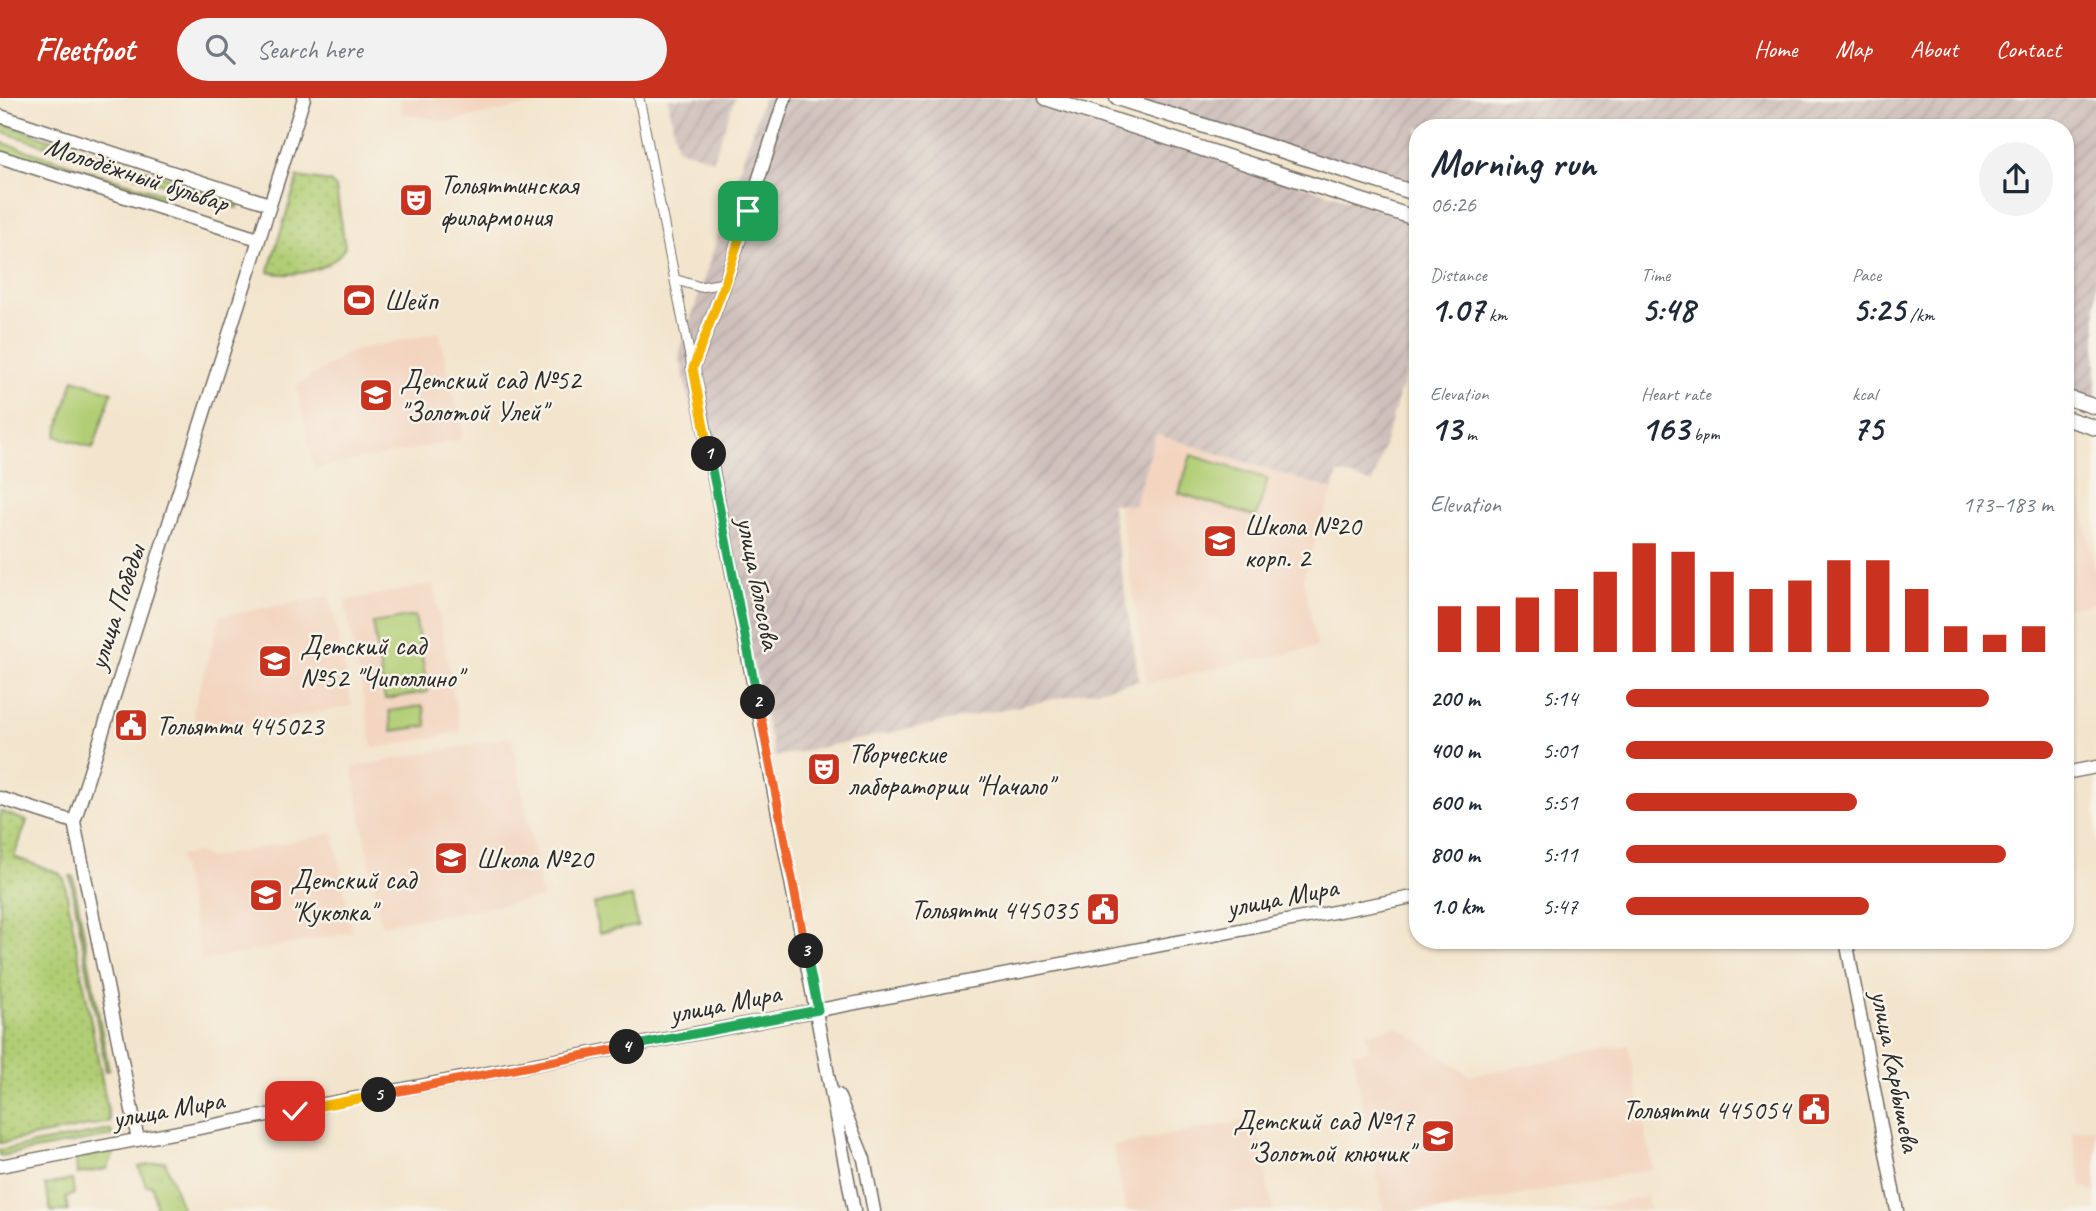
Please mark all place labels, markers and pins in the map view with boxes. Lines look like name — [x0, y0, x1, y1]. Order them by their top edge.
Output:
place label: Тольяттинская филармония — [440, 167, 580, 234]
theatre icon: Тольяттинская филармония — [397, 181, 435, 219]
pin — [718, 181, 778, 241]
sports icon: Шейп — [340, 281, 378, 319]
place label: Шейп — [384, 283, 440, 318]
place label: Детский сад №52 "Золотой Улей" — [400, 362, 583, 429]
school or university icon: Детский сад №52 "Золотой Улей" — [357, 376, 395, 414]
pin: 1 — [692, 436, 726, 472]
place label: Школа №20 корп. 2 — [1244, 508, 1363, 575]
school or university icon: Школа №20 корп. 2 — [1201, 522, 1239, 560]
place label: Детский сад №52 "Чиполлино" — [300, 628, 468, 695]
school or university icon: Детский сад №52 "Чиполлино" — [256, 642, 294, 680]
pin: 2 — [740, 684, 776, 720]
public building icon: Тольятти 445023 — [112, 706, 150, 744]
place label: Тольятти 445023 — [156, 708, 326, 743]
place label: Творческие лаборатории "Начало" — [848, 736, 1059, 803]
theatre icon: Творческие лаборатории "Начало" — [805, 750, 843, 788]
school or university icon: Школа №20 — [432, 839, 470, 877]
place label: Школа №20 — [476, 841, 595, 876]
place label: Детский сад "Куколка" — [290, 862, 419, 929]
school or university icon: Детский сад "Куколка" — [247, 876, 285, 914]
public building icon: Тольятти 445035 — [1084, 890, 1122, 928]
place label: Тольятти 445035 — [911, 892, 1079, 927]
pin: 3 — [788, 934, 824, 968]
pin: 4 — [610, 1030, 644, 1065]
pin: 5 — [362, 1077, 396, 1112]
pin — [265, 1081, 325, 1141]
public building icon: Тольятти 445054 — [1795, 1090, 1833, 1128]
place label: Тольятти 445054 — [1623, 1092, 1792, 1127]
place label: Детский сад №17 "Золотой ключик" — [1233, 1103, 1419, 1170]
school or university icon: Детский сад №17 "Золотой ключик" — [1419, 1117, 1457, 1155]

